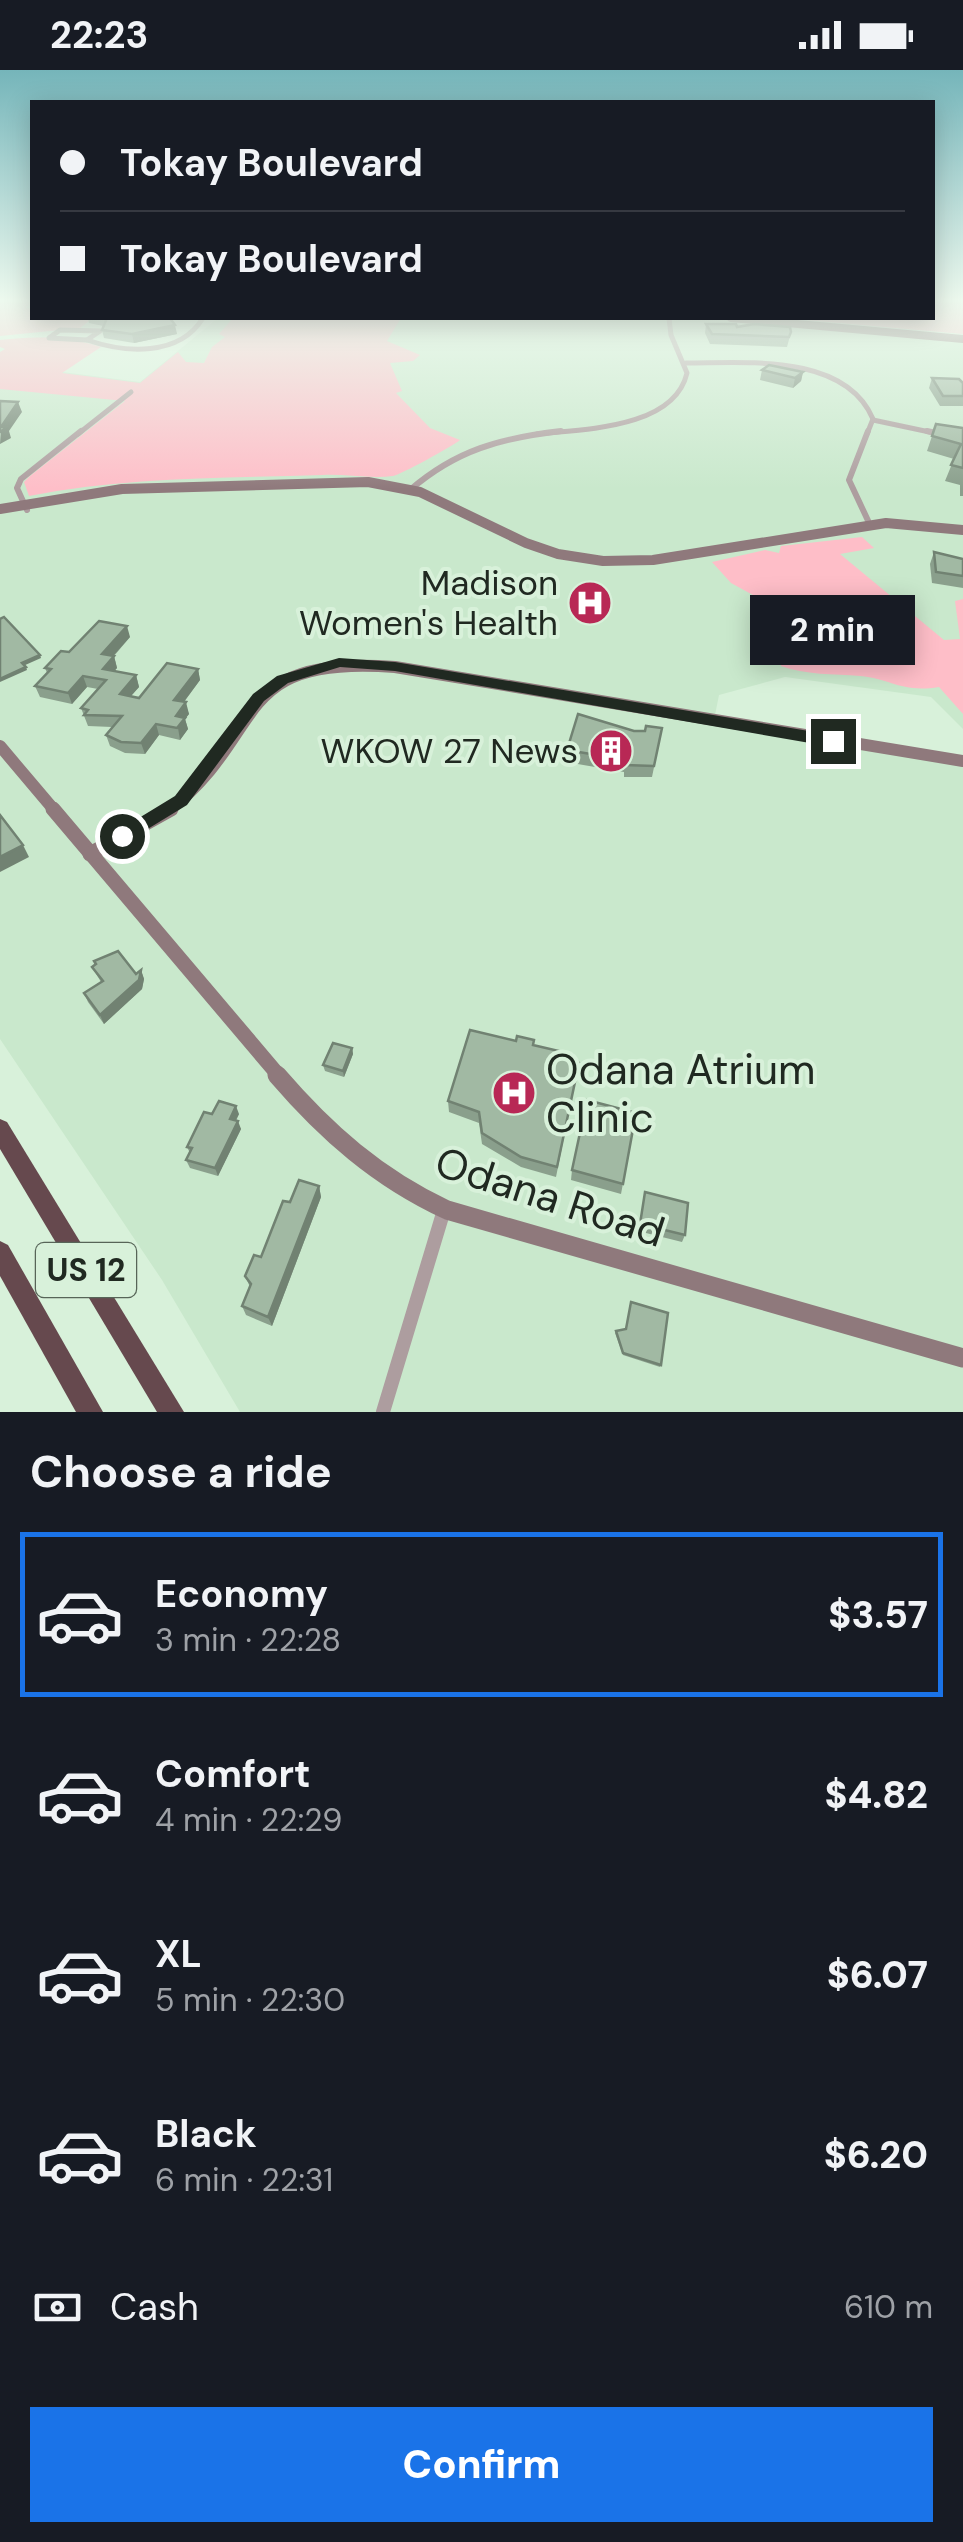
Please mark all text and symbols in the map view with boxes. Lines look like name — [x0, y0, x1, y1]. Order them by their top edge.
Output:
text: 22:23 — [50, 10, 148, 60]
text: Tokay Boulevard — [120, 138, 423, 188]
text: Tokay Boulevard — [120, 234, 423, 284]
place label: Madison Women's Health — [299, 560, 558, 646]
hospital icon: Madison Women's Health — [567, 580, 613, 626]
callout: 2 min — [750, 596, 916, 666]
text: 2 min — [790, 609, 875, 651]
route end — [811, 719, 856, 764]
place label: WKOW 27 News — [321, 728, 578, 774]
building icon: WKOW 27 News — [588, 728, 634, 774]
route start — [100, 814, 145, 859]
place label: Odana Atrium Clinic — [546, 1042, 816, 1145]
hospital icon: Odana Atrium Clinic — [491, 1070, 537, 1116]
street label: Odana Road — [429, 1134, 671, 1260]
road number: US 12 — [36, 1243, 136, 1297]
text: Choose a ride — [30, 1442, 332, 1501]
text: Economy — [155, 1569, 328, 1619]
icon: car — [35, 1570, 125, 1660]
text: $3.57 — [828, 1590, 928, 1640]
text: 3 min · 22:28 — [155, 1619, 341, 1661]
text: Comfort — [155, 1749, 311, 1799]
icon: car — [35, 1750, 125, 1840]
text: $4.82 — [824, 1770, 928, 1820]
text: 4 min · 22:29 — [155, 1799, 342, 1841]
text: XL — [155, 1929, 202, 1979]
icon: car — [35, 1930, 125, 2020]
text: $6.07 — [827, 1950, 928, 2000]
text: 5 min · 22:30 — [155, 1979, 345, 2021]
text: Black — [155, 2109, 257, 2159]
icon: car — [35, 2110, 125, 2200]
text: $6.20 — [824, 2130, 928, 2180]
text: 6 min · 22:31 — [155, 2159, 333, 2201]
icon: cash — [30, 2280, 85, 2335]
text: Cash — [110, 2282, 199, 2332]
text: 610 m — [844, 2286, 933, 2328]
button: Confirm — [30, 2407, 933, 2522]

